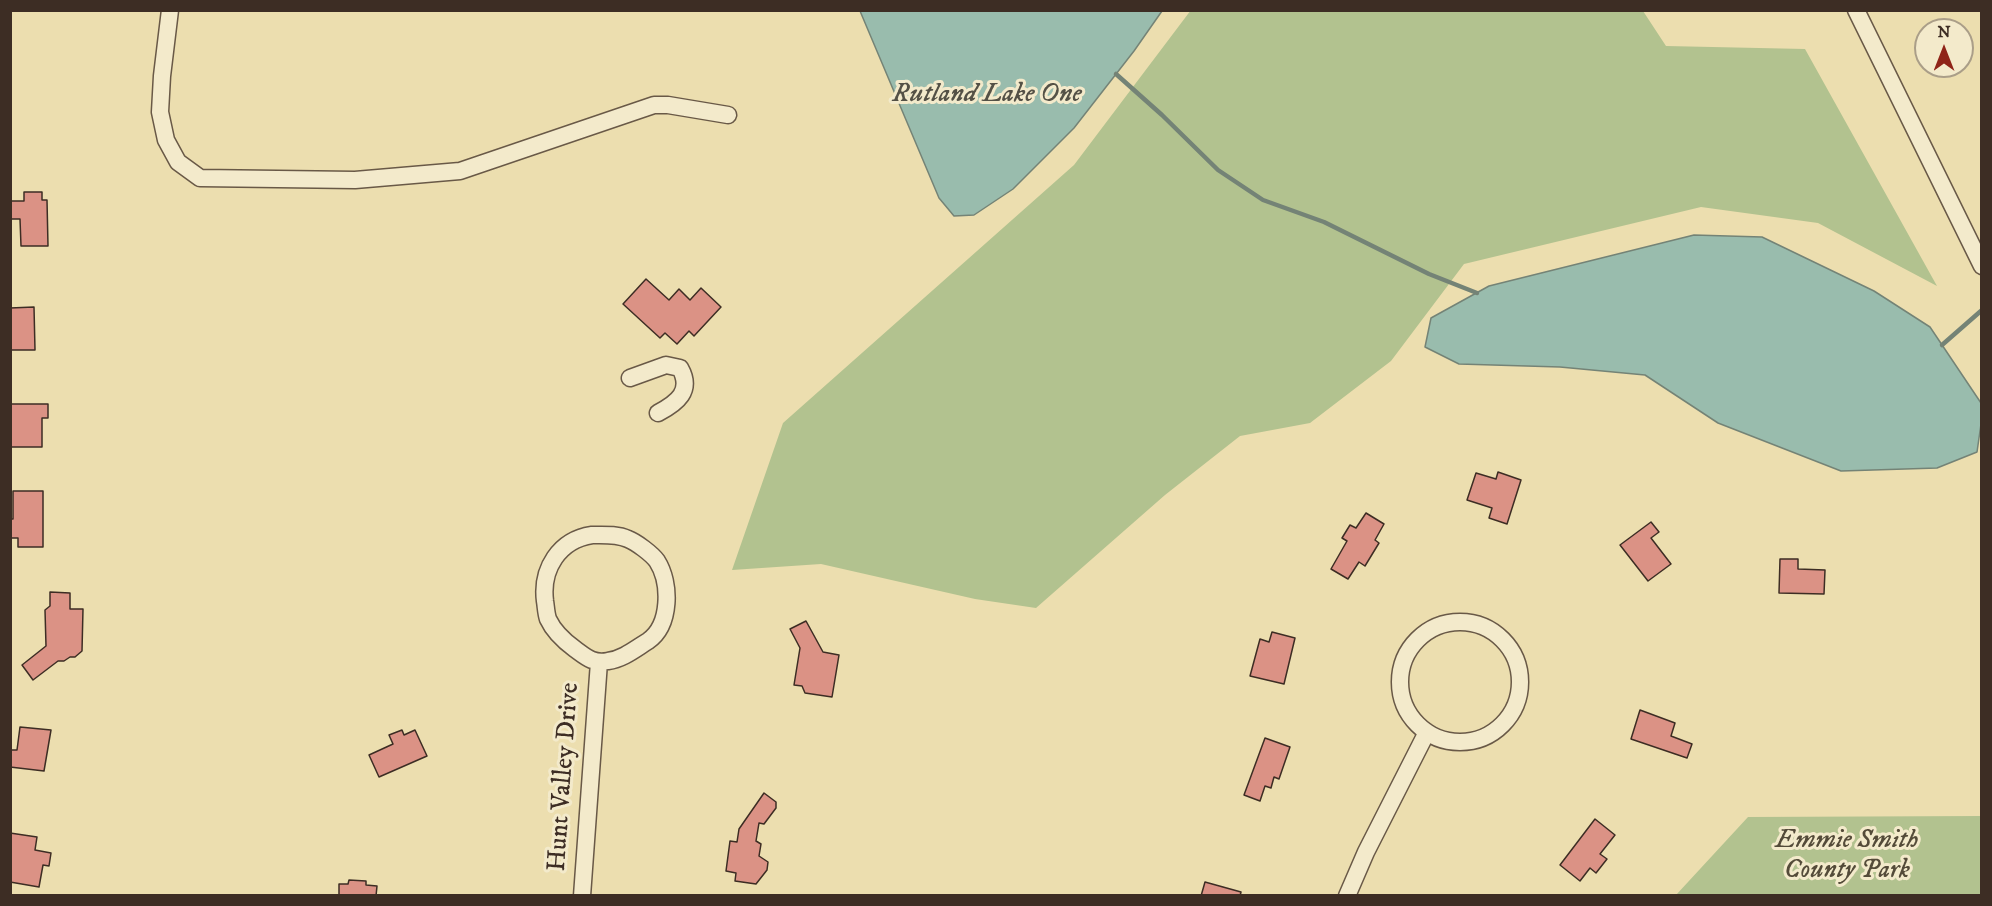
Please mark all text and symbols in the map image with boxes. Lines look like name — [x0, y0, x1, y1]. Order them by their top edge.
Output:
north arrow — [1914, 18, 1974, 78]
text: N — [1937, 22, 1951, 42]
water label: Rutland Lake One — [892, 79, 1082, 111]
street label: Hunt Valley Drive — [543, 681, 587, 873]
park label: Emmie Smith County Park — [1776, 826, 1918, 888]

